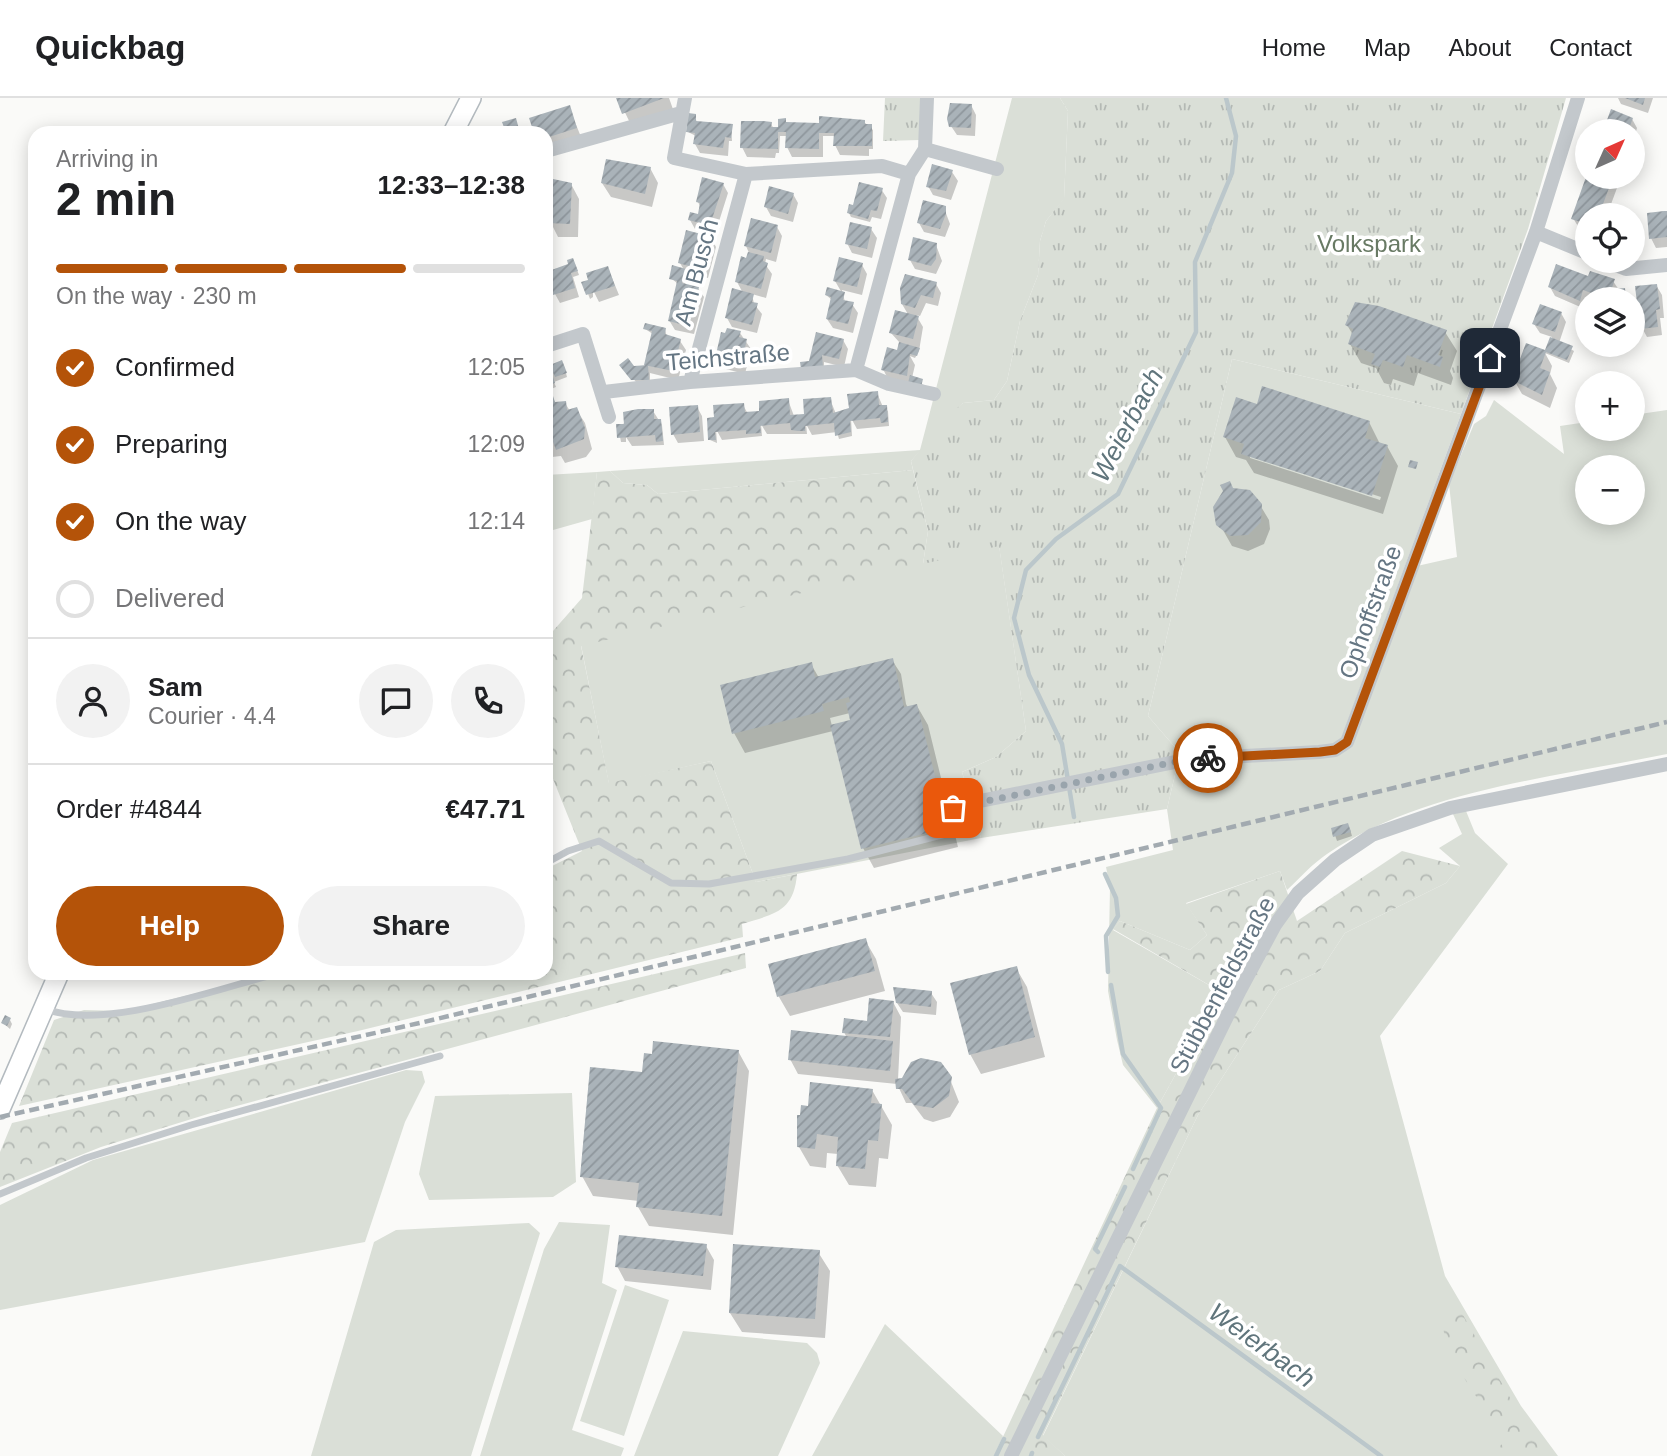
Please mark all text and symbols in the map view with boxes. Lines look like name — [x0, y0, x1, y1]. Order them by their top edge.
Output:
text: Quickbag — [35, 29, 185, 66]
text: Home — [1262, 34, 1326, 61]
text: Map — [1364, 34, 1411, 61]
text: About — [1449, 34, 1511, 61]
text: Contact — [1549, 34, 1632, 61]
north arrow — [1575, 119, 1645, 189]
map controls — [1575, 119, 1645, 525]
text: Arriving in — [56, 146, 158, 172]
text: 12:33–12:38 — [378, 170, 525, 200]
text: 2 min — [56, 173, 176, 225]
button: locate — [1575, 203, 1645, 273]
street label: Am Busch — [669, 216, 723, 328]
park label: Volkspark — [1317, 230, 1422, 257]
text: On the way · 230 m — [56, 283, 257, 309]
button: layers — [1575, 287, 1645, 357]
pin — [1460, 328, 1520, 388]
street label: Teichstraße — [665, 338, 791, 376]
icon: home — [1471, 339, 1509, 377]
icon: check — [56, 349, 94, 387]
text: Confirmed — [115, 352, 235, 382]
text: 12:05 — [467, 354, 525, 380]
water label: Weierbach — [1085, 363, 1169, 487]
button: + — [1575, 371, 1645, 441]
icon: check — [56, 426, 94, 464]
text: Preparing — [115, 429, 228, 459]
text: 12:09 — [467, 431, 525, 457]
button: − — [1575, 455, 1645, 525]
icon: check — [56, 503, 94, 541]
text: On the way — [115, 506, 247, 536]
text: 12:14 — [467, 508, 525, 534]
street label: Ophoffstraße — [1333, 542, 1407, 682]
text: Delivered — [115, 583, 225, 613]
button: person — [56, 664, 130, 738]
button: chat — [359, 664, 433, 738]
button: phone — [451, 664, 525, 738]
text: Sam — [148, 672, 203, 702]
text: Courier · 4.4 — [148, 703, 276, 729]
courier — [1173, 723, 1243, 793]
icon: bike — [1189, 739, 1227, 777]
pin — [923, 778, 983, 838]
icon: bag — [934, 789, 972, 827]
text: Order #4844 — [56, 794, 202, 824]
text: €47.71 — [445, 794, 525, 824]
button: Help — [56, 886, 284, 966]
button: Share — [298, 886, 525, 966]
street label: Stübbenfeldstraße — [1164, 892, 1280, 1078]
water label: Weierbach — [1203, 1296, 1321, 1394]

